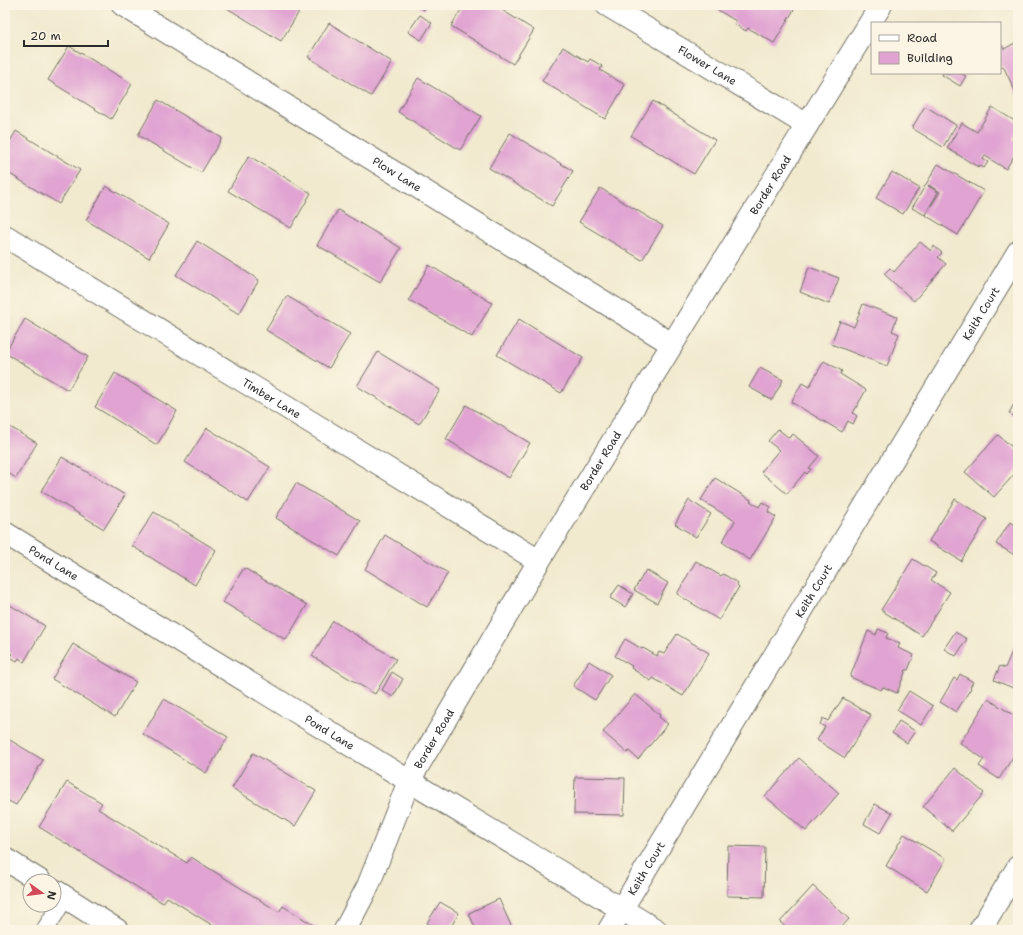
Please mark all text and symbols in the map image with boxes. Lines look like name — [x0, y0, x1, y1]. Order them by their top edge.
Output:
scale bar — [24, 22, 108, 48]
legend — [871, 22, 1001, 74]
text: 20 m — [30, 28, 61, 44]
text: Road — [907, 30, 938, 46]
street label: Flower Lane — [675, 42, 739, 89]
text: Building — [907, 50, 953, 66]
street label: Border Road — [747, 153, 795, 218]
street label: Plow Lane — [369, 154, 424, 195]
street label: Keith Court — [959, 284, 1003, 343]
street label: Timber Lane — [239, 375, 303, 422]
street label: Border Road — [577, 429, 625, 494]
street label: Pond Lane — [26, 542, 81, 584]
street label: Keith Court — [792, 561, 836, 621]
street label: Border Road — [411, 706, 458, 772]
street label: Pond Lane — [302, 712, 357, 754]
street label: Keith Court — [625, 839, 669, 898]
north arrow — [22, 873, 62, 913]
text: N — [43, 889, 60, 902]

